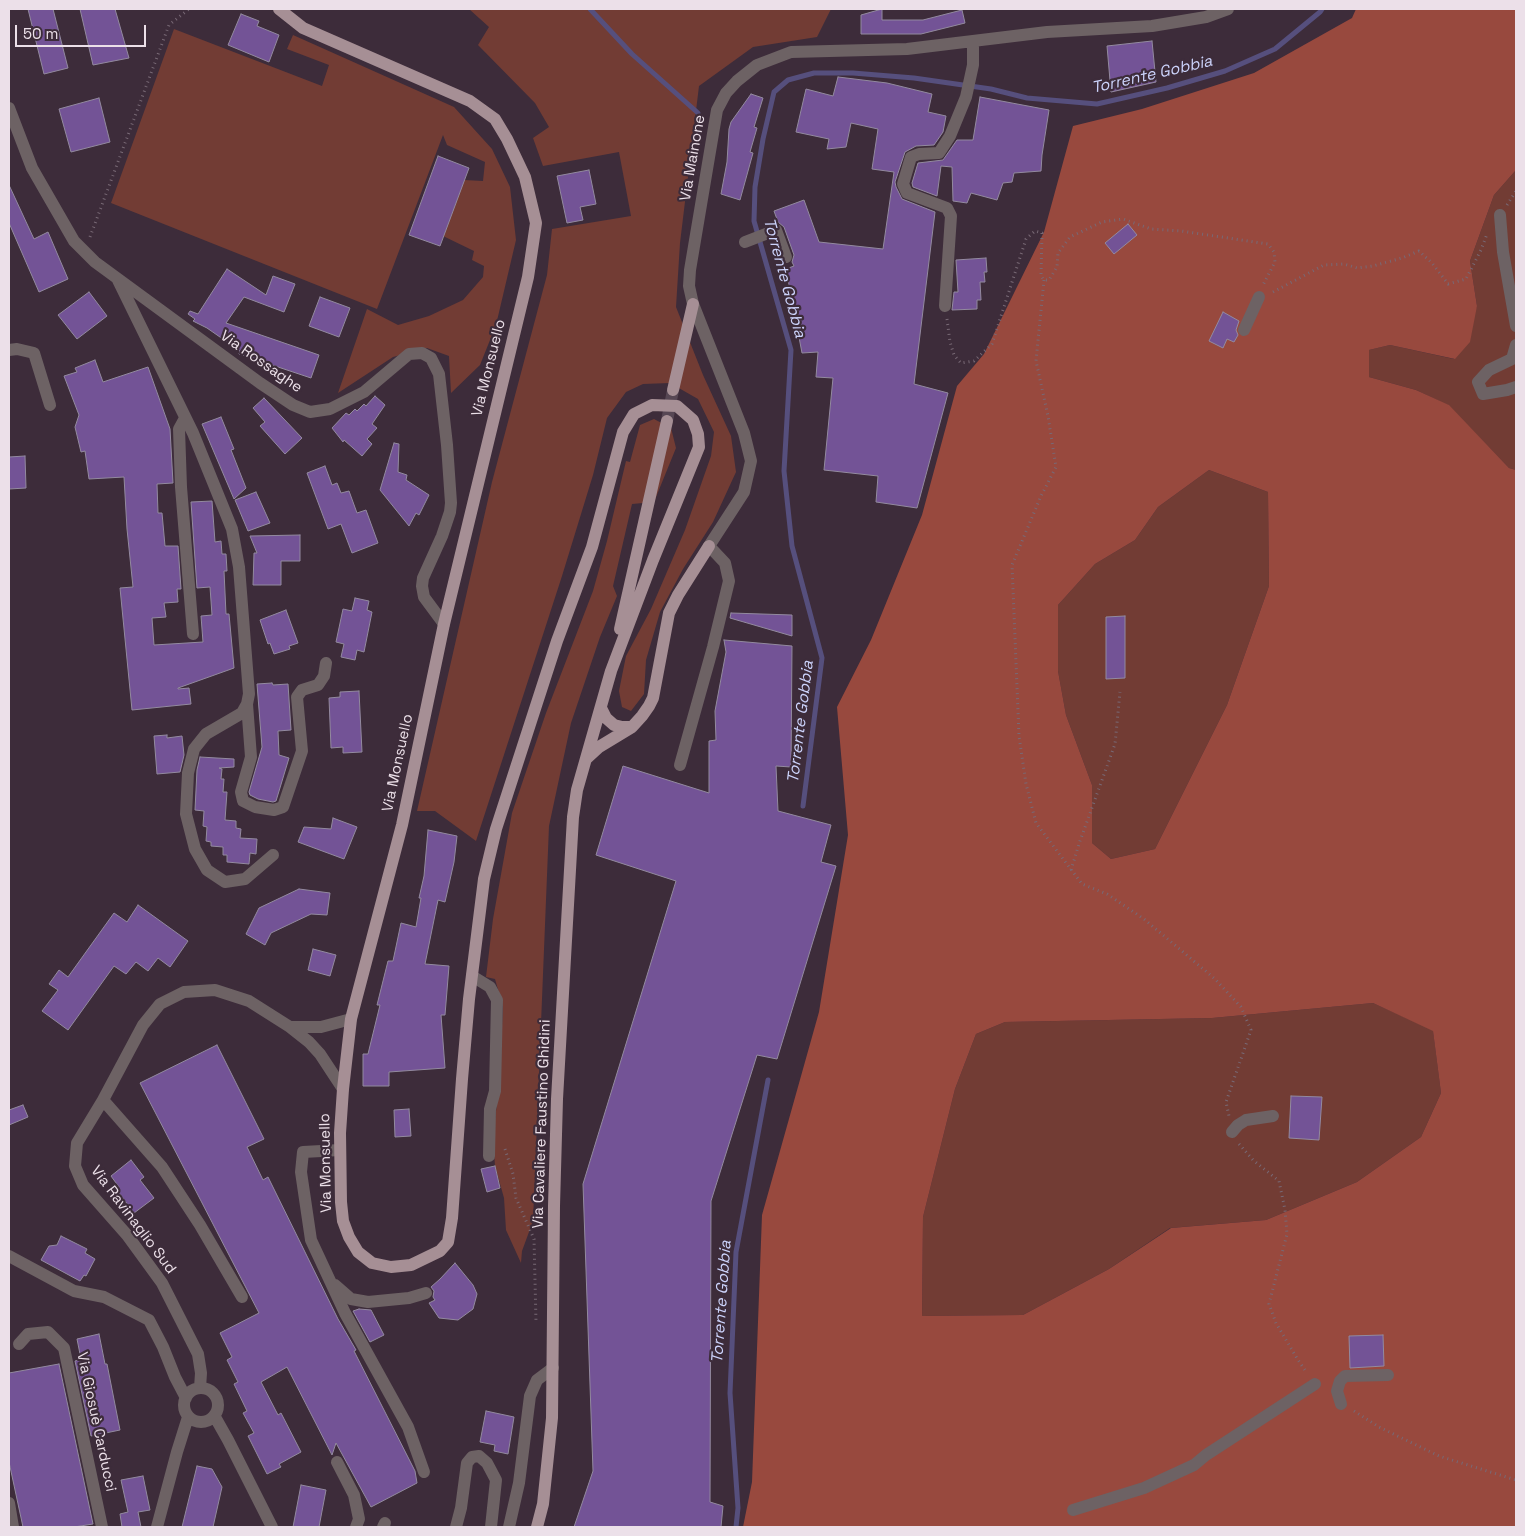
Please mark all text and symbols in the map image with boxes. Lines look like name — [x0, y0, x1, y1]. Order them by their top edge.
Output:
scale bar — [18, 15, 149, 47]
text: 50 m — [23, 24, 58, 43]
water label: Torrente Gobbia — [1090, 52, 1214, 98]
street label: Via Mainone — [677, 113, 709, 203]
water label: Torrente Gobbia — [759, 216, 809, 340]
street label: Via Monsuello — [468, 318, 510, 418]
street label: Via Rossaghe — [216, 327, 306, 397]
water label: Torrente Gobbia — [784, 660, 818, 784]
street label: Via Monsuello — [379, 712, 417, 814]
street label: Via Cavaliere Faustino Ghidini — [529, 1019, 555, 1229]
street label: Via Monsuello — [316, 1113, 336, 1213]
street label: Via Ravinaglio Sud — [86, 1162, 180, 1278]
water label: Torrente Gobbia — [708, 1240, 736, 1364]
street label: Via Giosuè Carducci — [72, 1351, 120, 1493]

